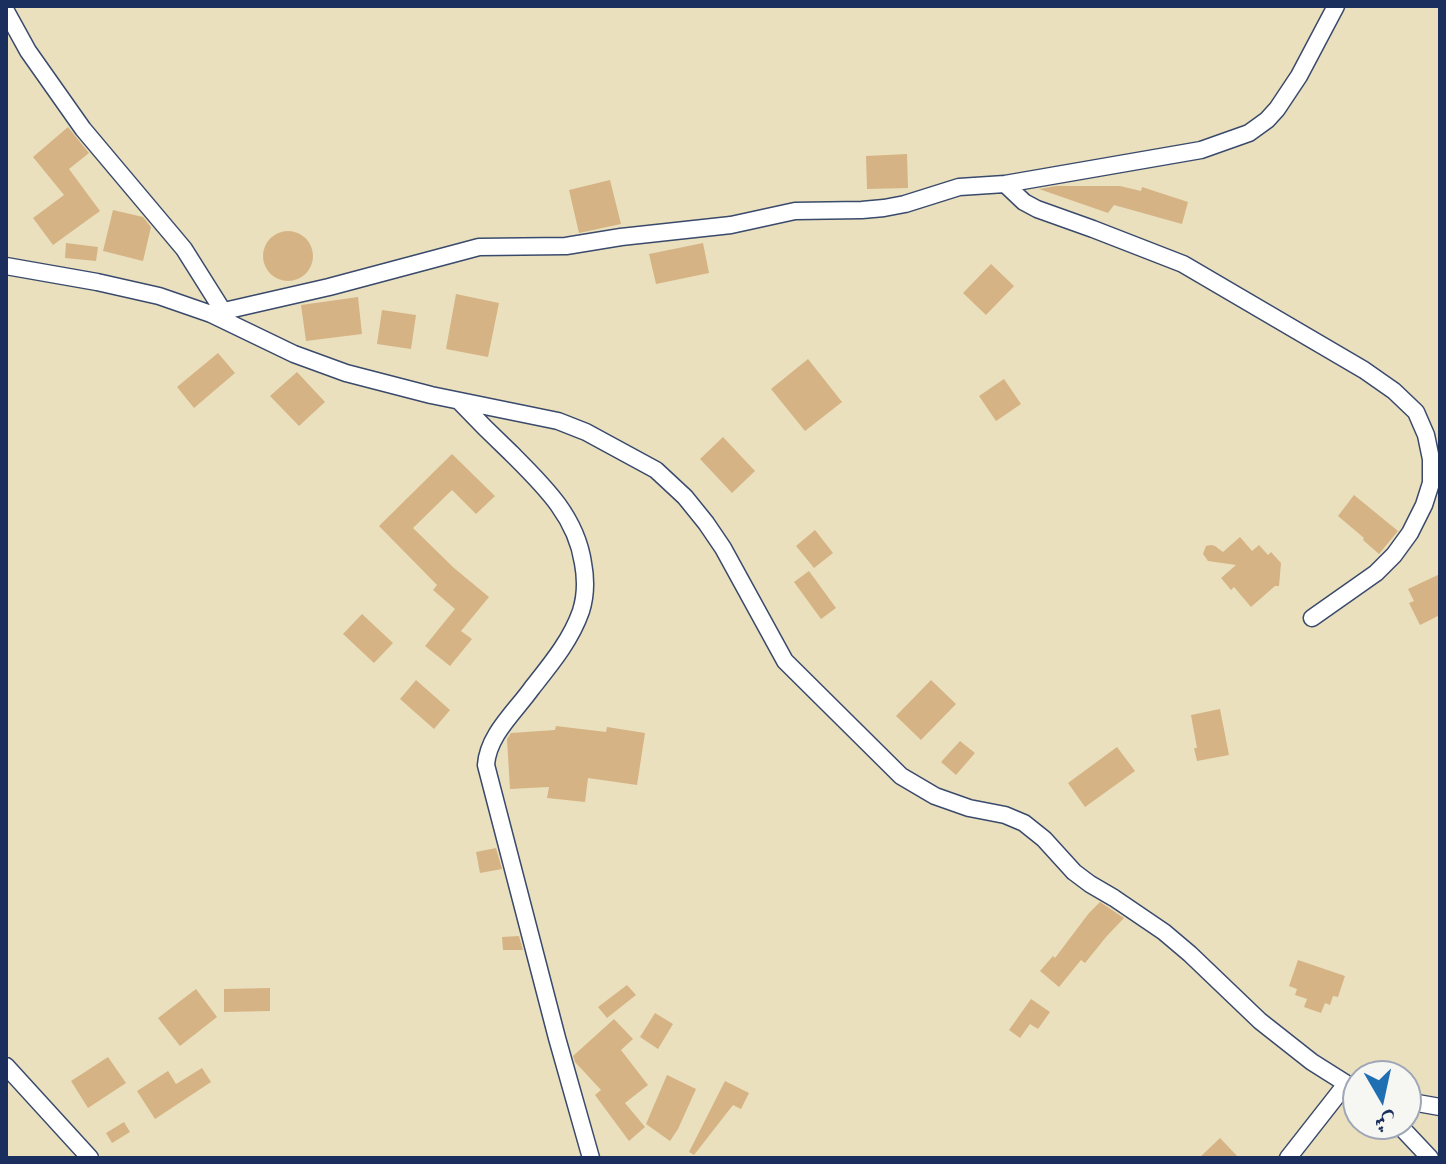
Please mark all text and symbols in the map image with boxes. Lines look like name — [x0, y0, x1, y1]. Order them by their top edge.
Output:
north arrow — [1342, 1060, 1422, 1140]
text: ش — [1373, 1107, 1398, 1137]

